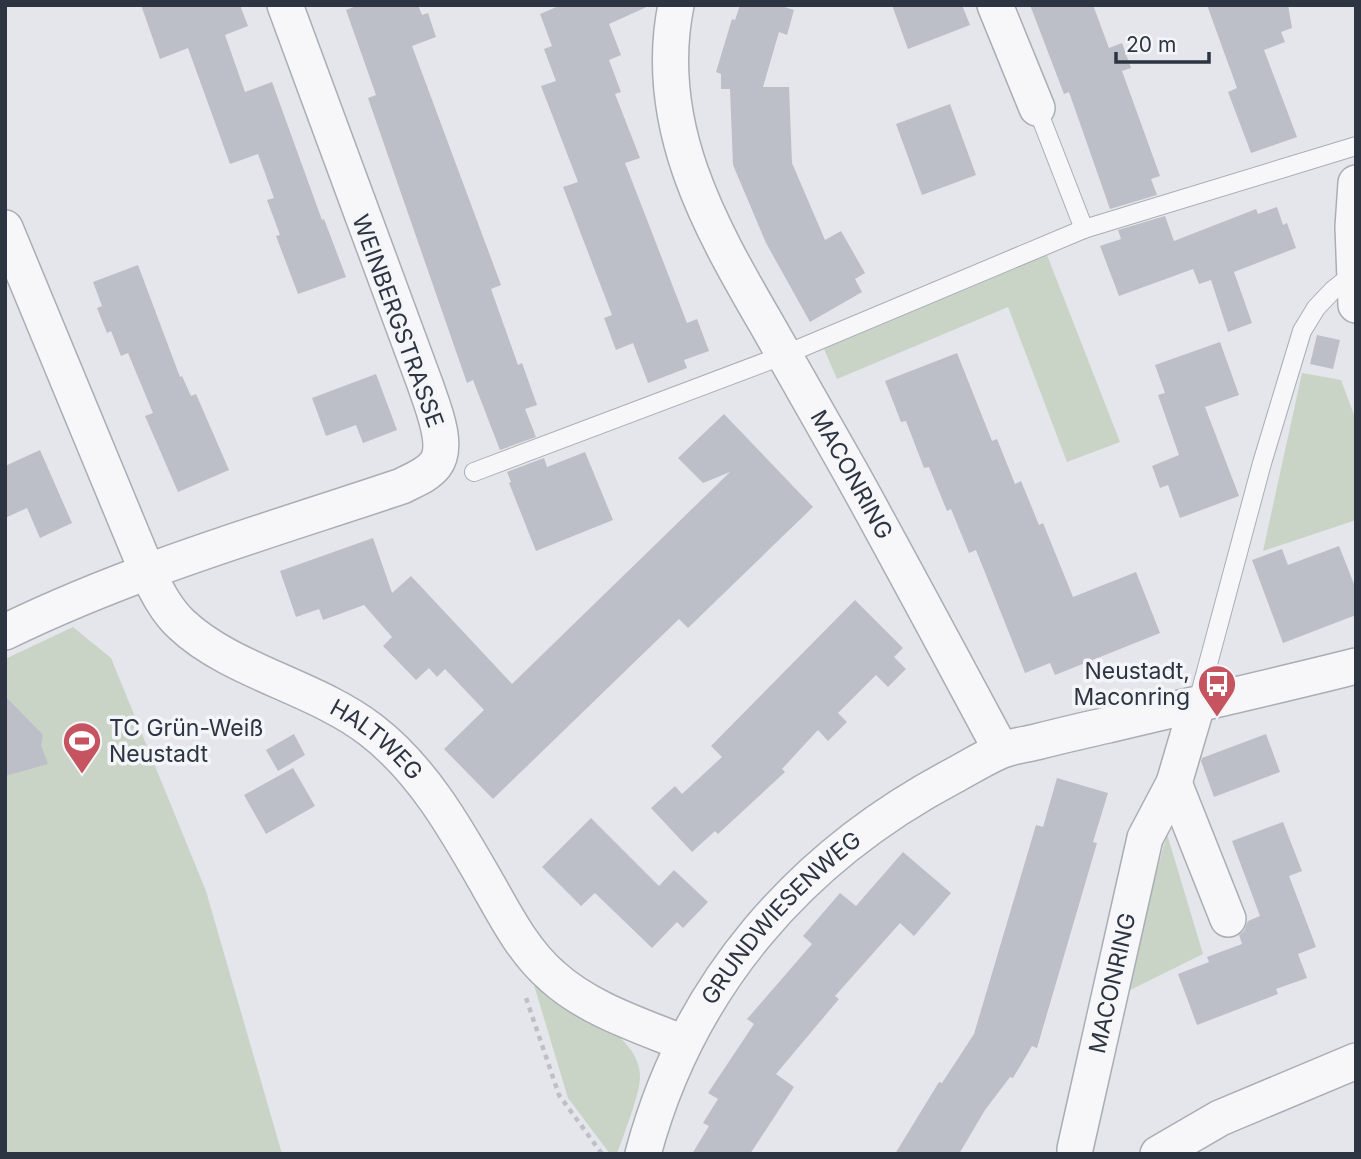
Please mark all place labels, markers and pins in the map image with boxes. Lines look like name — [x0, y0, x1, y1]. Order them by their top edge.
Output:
place label: Neustadt, Maconring — [1074, 657, 1190, 711]
bus stop icon: Neustadt, Maconring — [1196, 663, 1238, 718]
place label: TC Grün-Weiß Neustadt — [109, 714, 264, 768]
sports icon: TC Grün-Weiß Neustadt — [61, 720, 103, 775]

